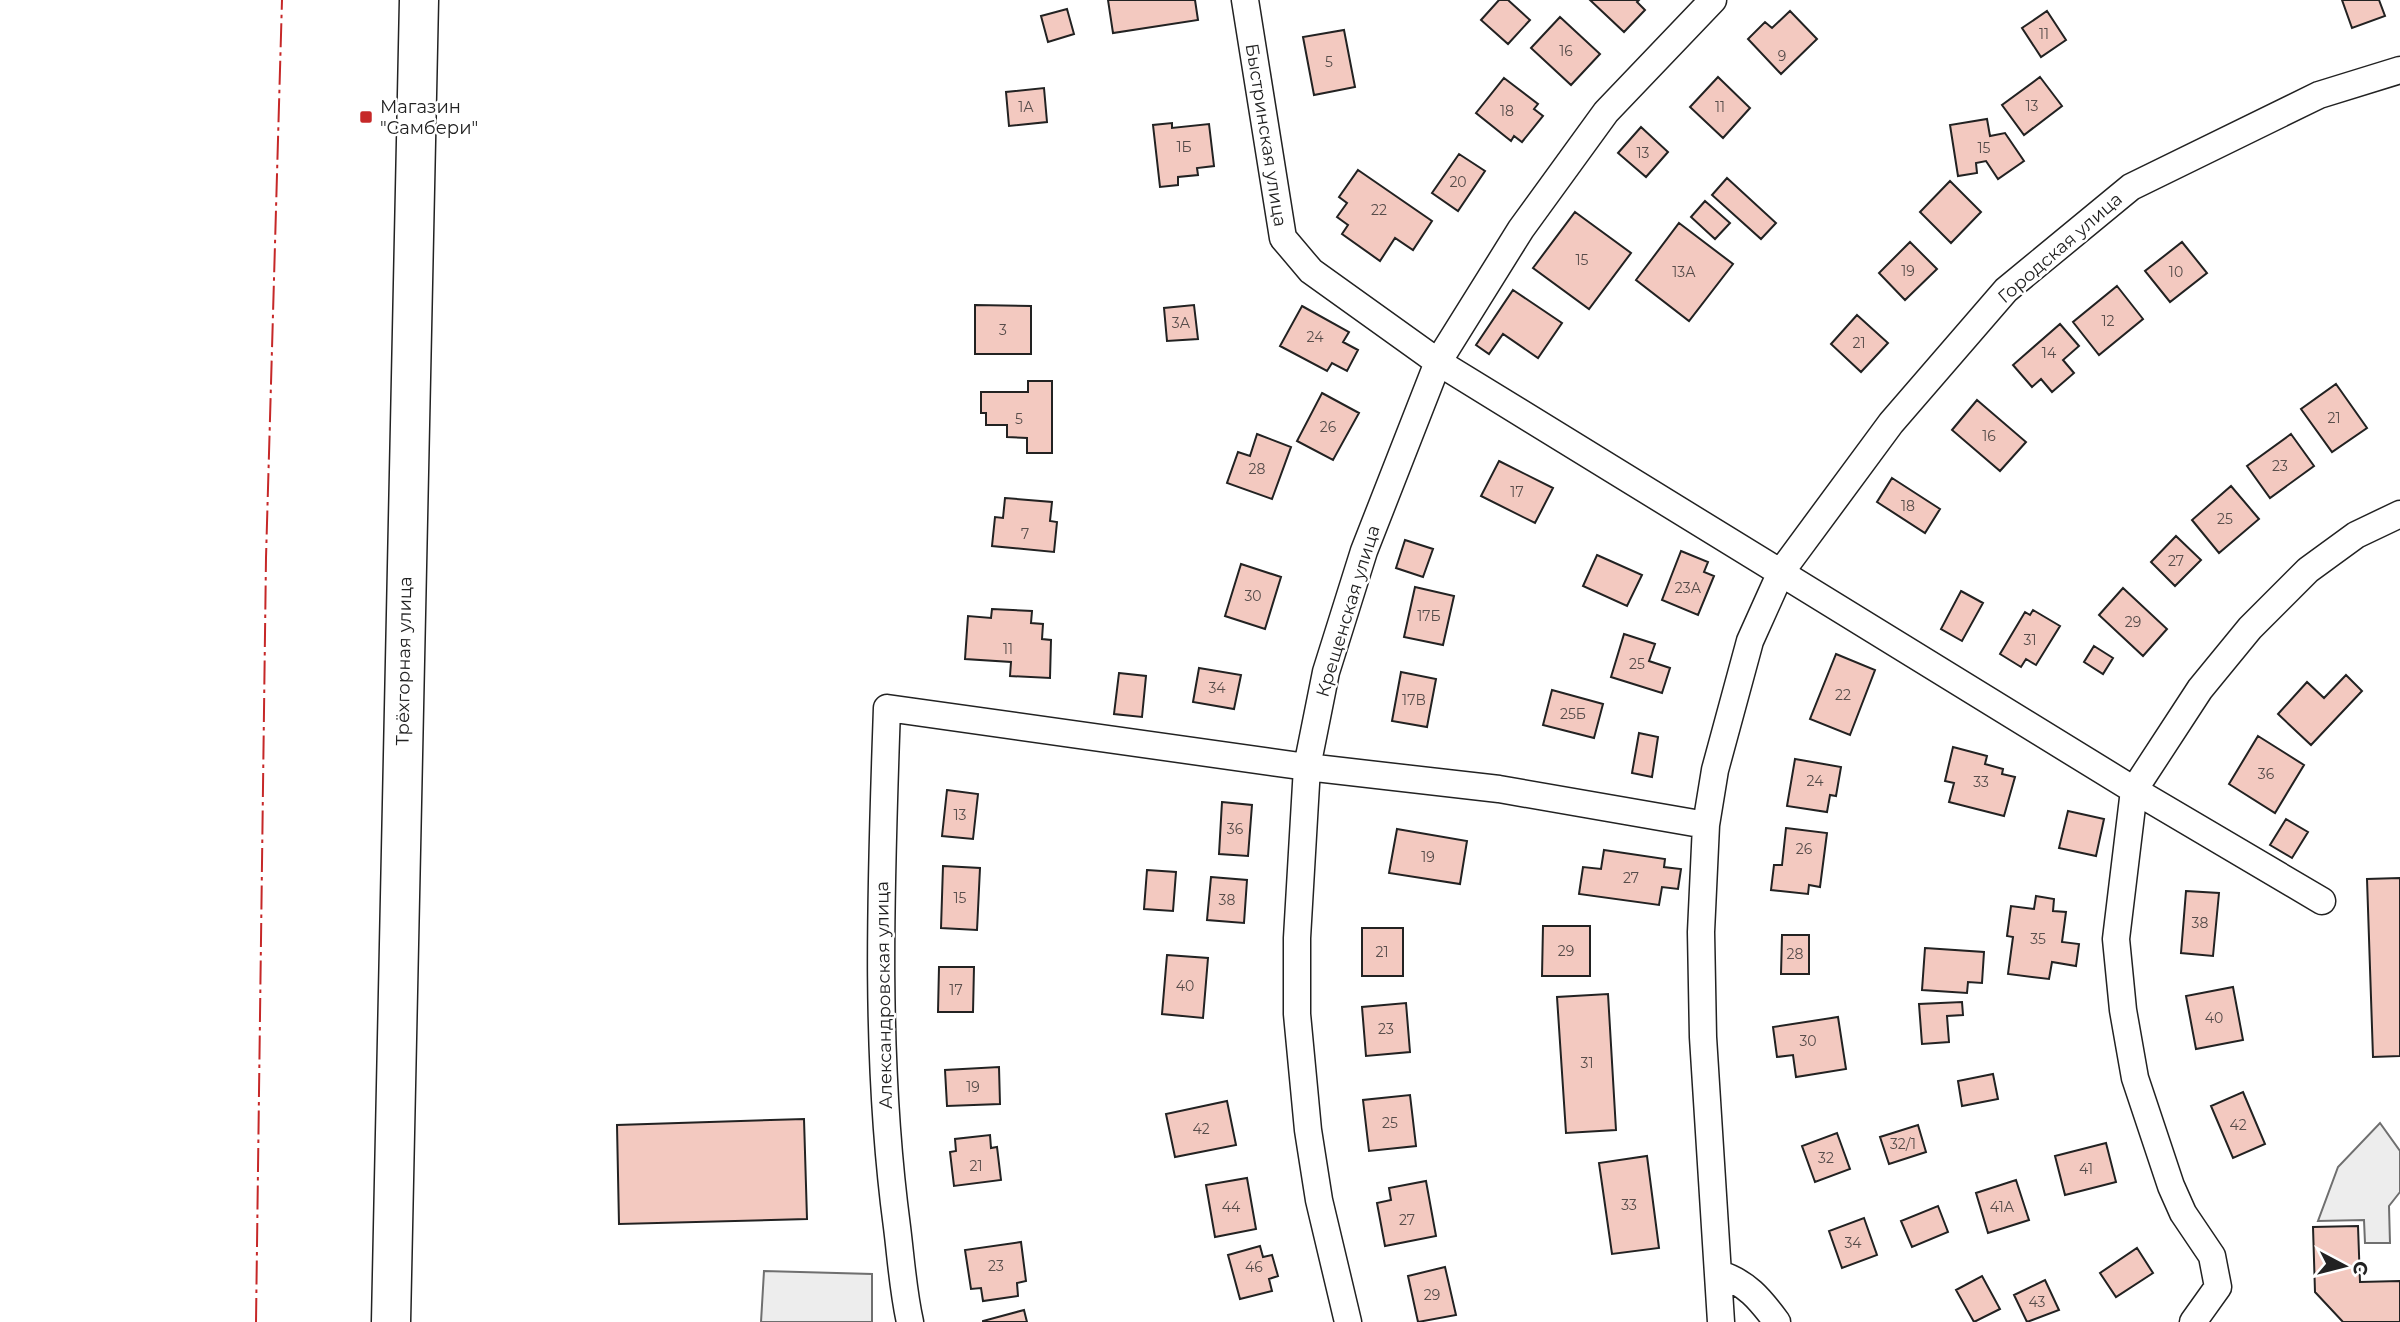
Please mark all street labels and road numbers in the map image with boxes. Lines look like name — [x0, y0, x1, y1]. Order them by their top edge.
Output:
street label: Быстринская улица — [1241, 42, 1291, 228]
street label: Городская улица — [1993, 188, 2127, 308]
street label: Крещенская улица — [1311, 522, 1385, 700]
street label: Трёхгорная улица — [392, 576, 416, 746]
street label: Александровская улица — [871, 881, 897, 1109]

